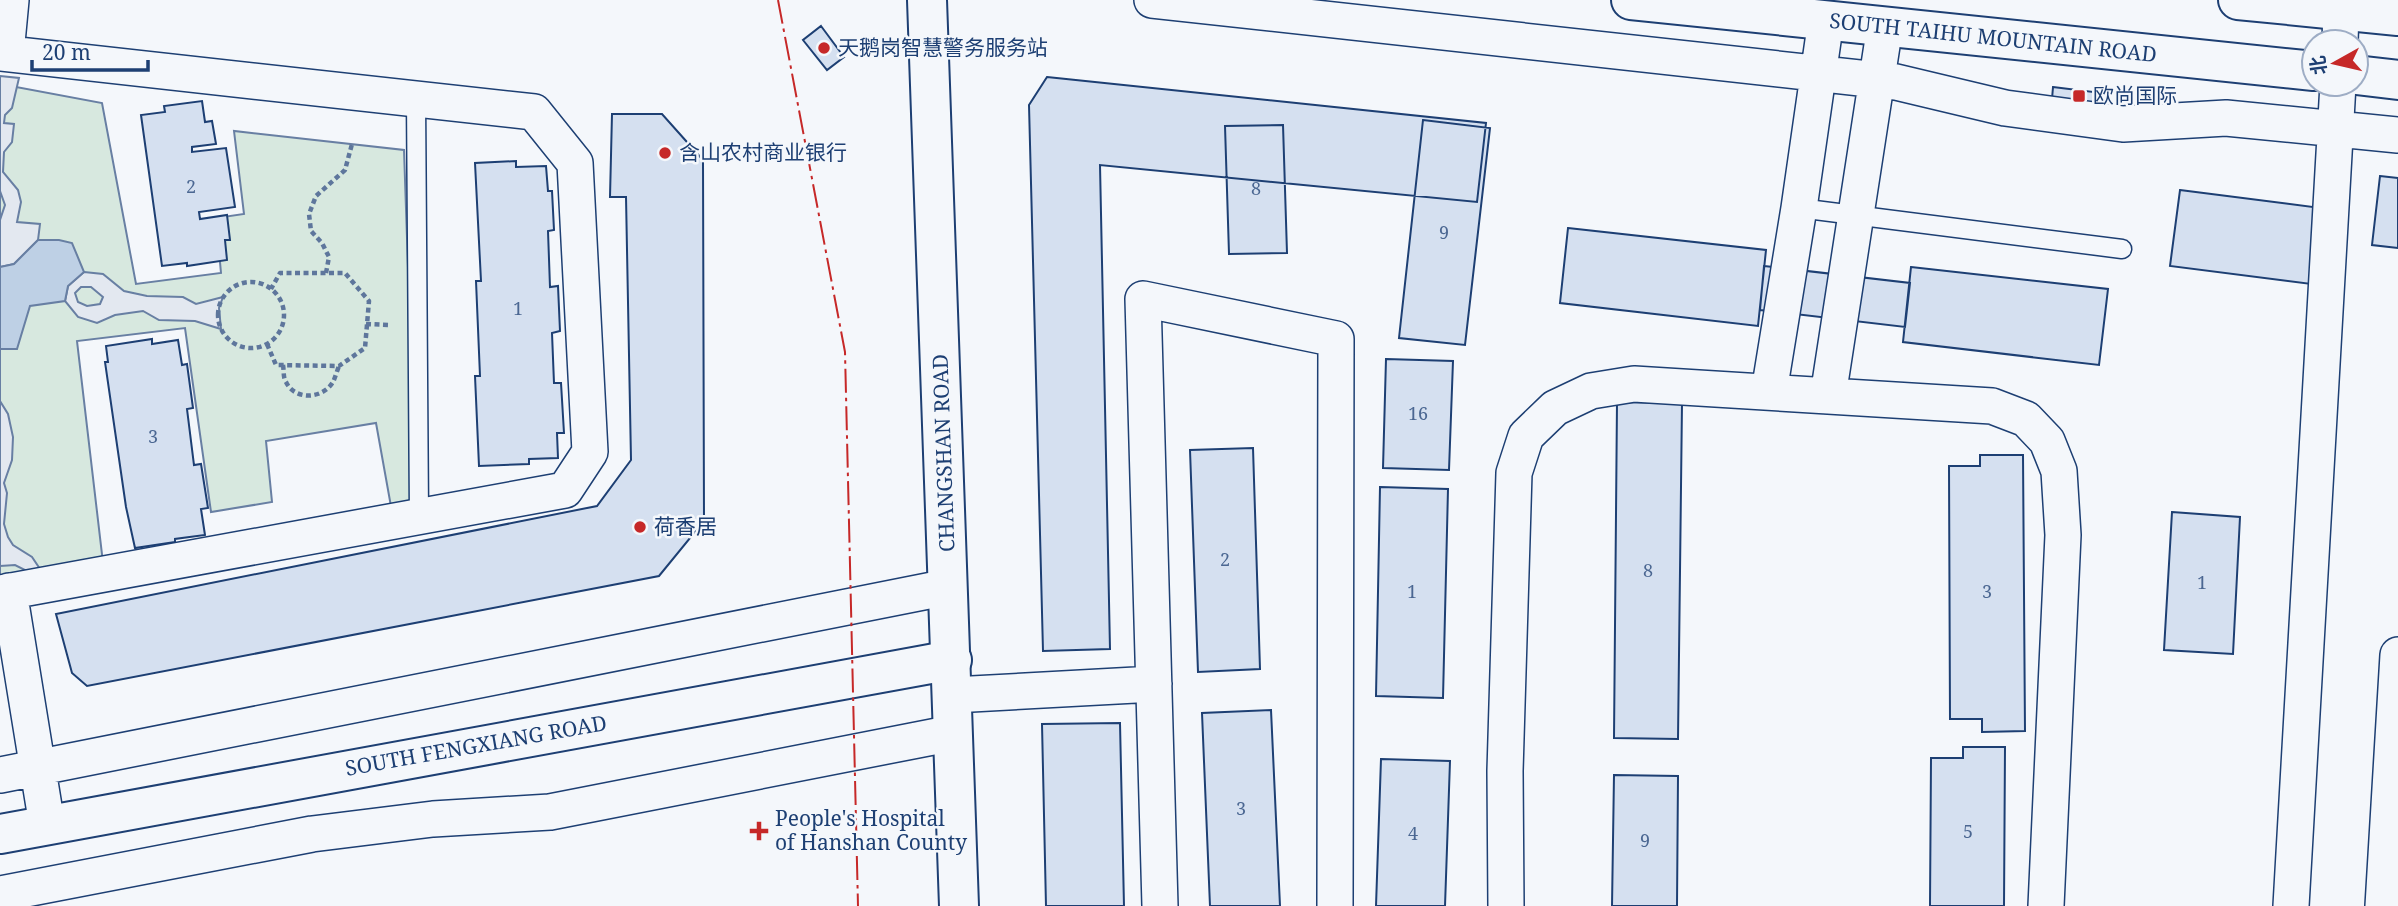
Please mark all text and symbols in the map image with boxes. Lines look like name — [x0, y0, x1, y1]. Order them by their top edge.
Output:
street label: SOUTH TAIHU MOUNTAIN ROAD — [1828, 6, 2158, 68]
scale bar — [32, 28, 147, 72]
north arrow — [2300, 28, 2370, 98]
place label: 天鹅岗智慧警务服务站 — [838, 33, 1048, 61]
text: 20 m — [42, 38, 91, 66]
marker: 天鹅岗智慧警务服务站 — [816, 40, 832, 56]
text: 北 — [2304, 54, 2332, 77]
place label: 欧尚国际 — [2093, 81, 2177, 109]
marker: 欧尚国际 — [2071, 88, 2087, 104]
place label: 含山农村商业银行 — [679, 138, 847, 166]
marker: 含山农村商业银行 — [657, 145, 673, 161]
house number: 2 — [186, 174, 196, 198]
house number: 8 — [1251, 176, 1261, 200]
house number: 9 — [1439, 220, 1449, 244]
house number: 1 — [513, 296, 523, 320]
street label: CHANGSHAN ROAD — [926, 353, 960, 553]
house number: 16 — [1408, 401, 1428, 425]
house number: 3 — [148, 424, 158, 448]
place label: 荷香居 — [654, 512, 717, 540]
marker: 荷香居 — [632, 519, 648, 535]
house number: 2 — [1220, 547, 1230, 571]
house number: 8 — [1643, 558, 1653, 582]
house number: 1 — [2197, 570, 2207, 594]
house number: 1 — [1407, 579, 1417, 603]
house number: 3 — [1982, 579, 1992, 603]
street label: SOUTH FENGXIANG ROAD — [343, 708, 609, 782]
house number: 3 — [1236, 796, 1246, 820]
place label: People's Hospital of Hanshan County — [775, 804, 967, 856]
house number: 5 — [1963, 819, 1973, 843]
marker: People's Hospital of Hanshan County — [749, 821, 769, 841]
house number: 4 — [1408, 821, 1418, 845]
house number: 9 — [1640, 828, 1650, 852]

